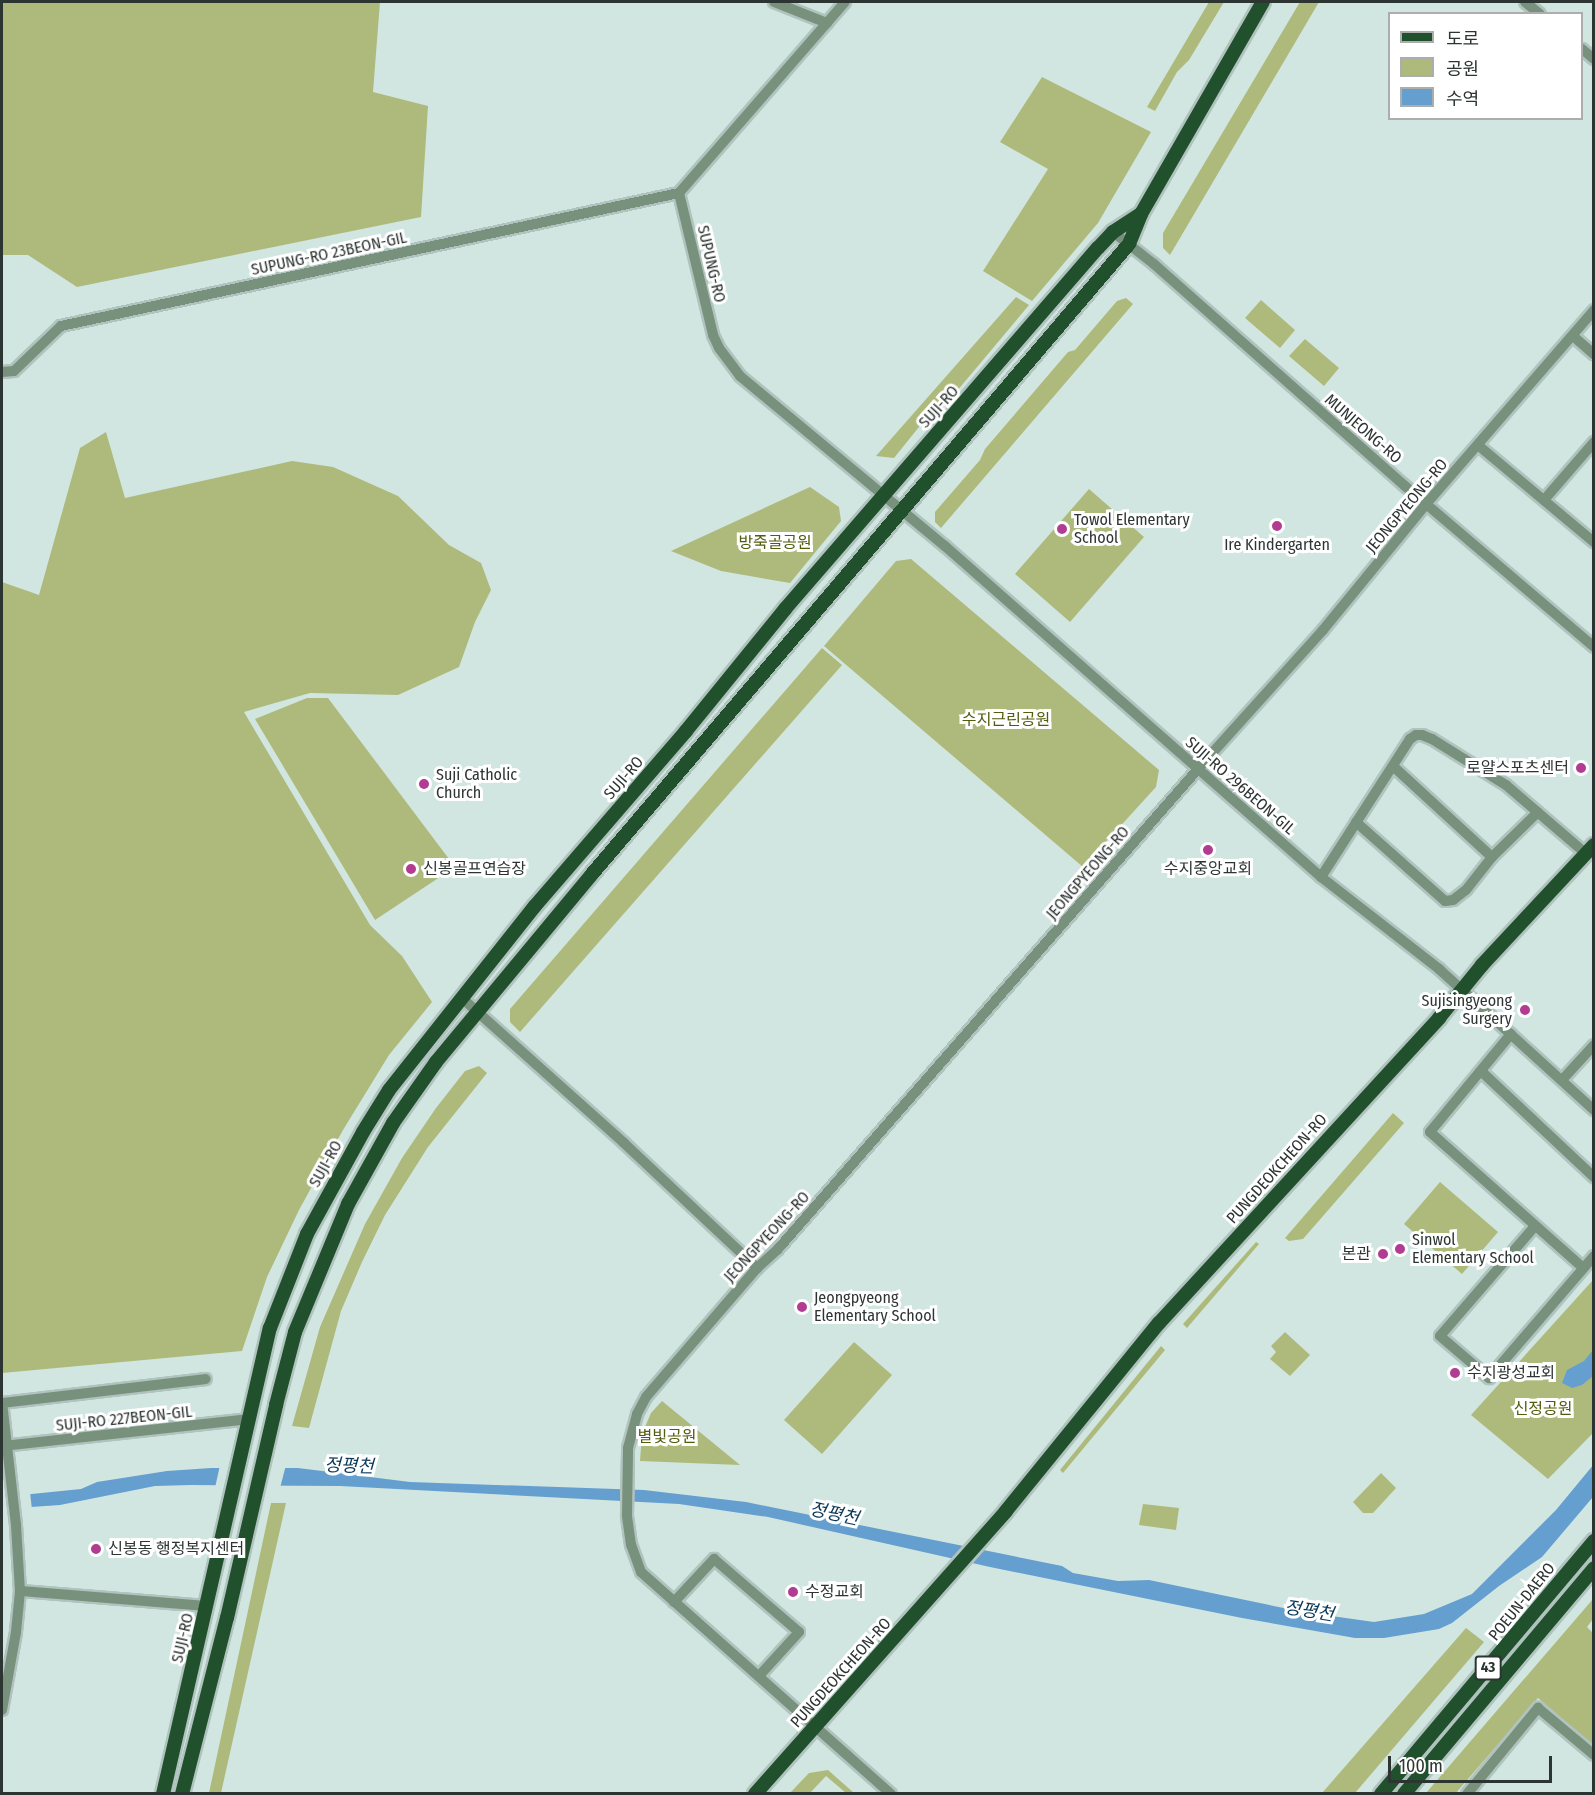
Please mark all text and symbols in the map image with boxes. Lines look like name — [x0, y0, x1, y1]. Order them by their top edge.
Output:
legend — [1388, 12, 1583, 120]
text: 도로 — [1446, 28, 1479, 50]
text: 공원 — [1446, 58, 1479, 80]
text: 수역 — [1446, 88, 1479, 110]
street label: SUPUNG-RO — [693, 224, 729, 304]
street label: SUPUNG-RO 23BEON-GIL — [249, 228, 409, 280]
street label: SUJI-RO — [915, 382, 963, 432]
street label: MUNJEONG-RO — [1321, 390, 1405, 468]
street label: JEONGPYEONG-RO — [1362, 455, 1452, 557]
place label: Towol Elementary School — [1074, 510, 1190, 548]
marker: Ire Kindergarten — [1270, 519, 1284, 533]
marker: Towol Elementary School — [1055, 522, 1069, 536]
park label: 방죽골공원 — [738, 533, 812, 553]
place label: Ire Kindergarten — [1224, 535, 1330, 555]
park label: 수지근린공원 — [962, 710, 1050, 730]
street label: SUJI-RO 296BEON-GIL — [1181, 733, 1299, 839]
street label: SUJI-RO — [600, 753, 648, 803]
place label: 로얄스포츠센터 — [1466, 758, 1569, 778]
marker: 로얄스포츠센터 — [1574, 761, 1588, 775]
place label: Suji Catholic Church — [436, 765, 517, 803]
marker: Suji Catholic Church — [417, 777, 431, 791]
street label: JEONGPYEONG-RO — [1042, 823, 1134, 923]
marker: 수지중앙교회 — [1201, 843, 1215, 857]
place label: 신봉골프연습장 — [423, 859, 526, 879]
place label: 수지중앙교회 — [1164, 859, 1252, 879]
marker: 신봉골프연습장 — [404, 862, 418, 876]
place label: Sujisingyeong Surgery — [1421, 991, 1512, 1029]
marker: Sujisingyeong Surgery — [1516, 1001, 1534, 1019]
street label: PUNGDEOKCHEON-RO — [1223, 1110, 1331, 1228]
street label: SUJI-RO — [305, 1137, 347, 1191]
street label: JEONGPYEONG-RO — [720, 1188, 814, 1286]
place label: Sinwol Elementary School — [1412, 1230, 1534, 1268]
marker: Sinwol Elementary School — [1393, 1242, 1407, 1256]
place label: 본관 — [1342, 1244, 1371, 1264]
marker: 본관 — [1376, 1247, 1390, 1261]
place label: Jeongpyeong Elementary School — [814, 1288, 936, 1326]
marker: Jeongpyeong Elementary School — [795, 1300, 809, 1314]
place label: 수지광성교회 — [1467, 1363, 1555, 1383]
marker: 수지광성교회 — [1448, 1366, 1462, 1380]
park label: 신정공원 — [1514, 1399, 1572, 1419]
street label: SUJI-RO 227BEON-GIL — [55, 1402, 193, 1436]
park label: 별빛공원 — [638, 1427, 696, 1447]
water label: 정평천 — [324, 1454, 374, 1478]
water label: 정평천 — [807, 1498, 861, 1530]
place label: 신봉동 행정복지센터 — [108, 1539, 244, 1559]
marker: 신봉동 행정복지센터 — [89, 1542, 103, 1556]
street label: POEUN-DAERO — [1485, 1559, 1559, 1645]
place label: 수정교회 — [805, 1582, 864, 1602]
marker: 수정교회 — [786, 1585, 800, 1599]
water label: 정평천 — [1283, 1596, 1335, 1626]
street label: SUJI-RO — [168, 1611, 198, 1665]
street label: PUNGDEOKCHEON-RO — [787, 1614, 895, 1732]
road number: 43 — [1474, 1656, 1502, 1680]
scale bar — [1391, 1744, 1554, 1782]
text: 100 m — [1399, 1755, 1443, 1777]

